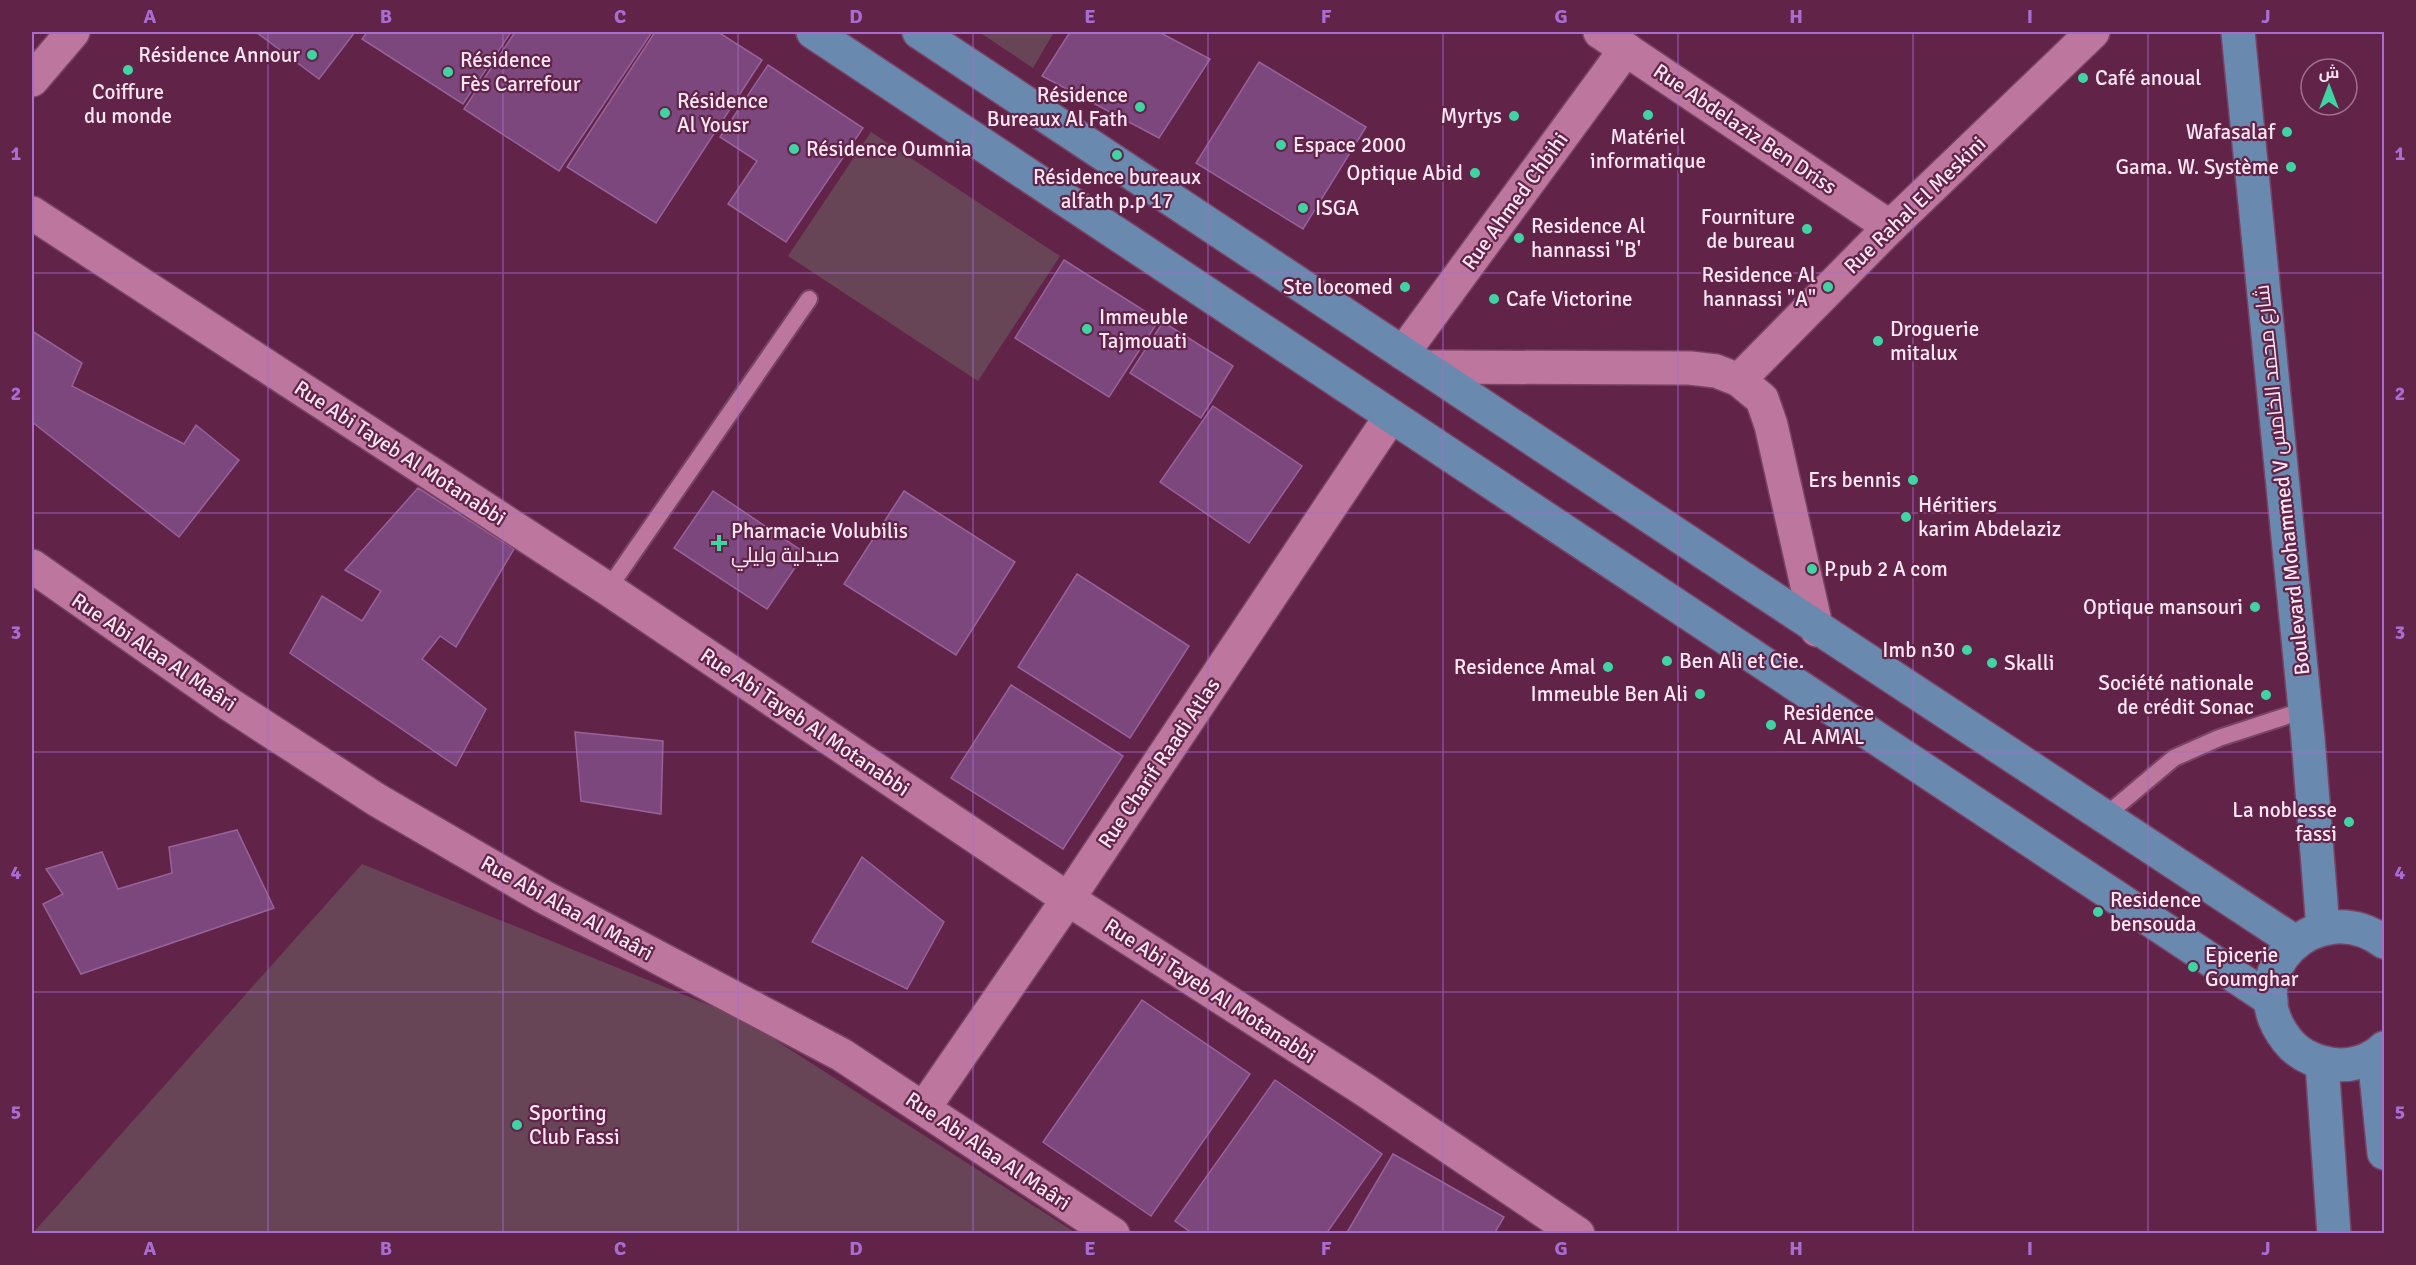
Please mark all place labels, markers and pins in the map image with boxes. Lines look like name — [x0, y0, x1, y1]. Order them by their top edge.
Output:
place label: Résidence Annour — [138, 42, 300, 68]
place label: Résidence Fès Carrefour — [460, 47, 581, 97]
marker: Résidence Annour — [305, 48, 319, 62]
marker: Coiffure du monde — [121, 63, 135, 77]
marker: Résidence Fès Carrefour — [441, 65, 455, 79]
place label: Café anoual — [2095, 65, 2201, 91]
marker: Café anoual — [2076, 71, 2090, 85]
place label: Coiffure du monde — [84, 79, 172, 129]
place label: Résidence Bureaux Al Fath — [987, 82, 1128, 132]
place label: Résidence Al Yousr — [677, 88, 768, 138]
marker: Résidence Bureaux Al Fath — [1133, 100, 1147, 114]
place label: Myrtys — [1441, 103, 1502, 129]
marker: Résidence Al Yousr — [658, 106, 672, 120]
marker: Matériel informatique — [1641, 108, 1655, 122]
marker: Myrtys — [1507, 109, 1521, 123]
place label: Wafasalaf — [2186, 119, 2276, 145]
place label: Matériel informatique — [1590, 124, 1706, 174]
marker: Wafasalaf — [2280, 125, 2294, 139]
place label: Espace 2000 — [1293, 132, 1406, 158]
place label: Résidence Oumnia — [806, 136, 972, 162]
marker: Espace 2000 — [1274, 138, 1288, 152]
marker: Résidence Oumnia — [787, 142, 801, 156]
marker: Résidence bureaux alfath p.p 17 — [1110, 148, 1124, 162]
place label: Gama. W. Système — [2115, 154, 2279, 180]
place label: Optique Abid — [1346, 160, 1463, 186]
marker: Gama. W. Système — [2284, 160, 2298, 174]
place label: Résidence bureaux alfath p.p 17 — [1033, 164, 1201, 214]
marker: Optique Abid — [1468, 166, 1482, 180]
place label: ISGA — [1315, 195, 1359, 221]
marker: ISGA — [1296, 201, 1310, 215]
place label: Fourniture de bureau — [1701, 204, 1795, 254]
place label: Residence Al hannassi ''B' — [1531, 213, 1646, 263]
marker: Fourniture de bureau — [1800, 222, 1814, 236]
marker: Residence Al hannassi ''B' — [1512, 231, 1526, 245]
place label: Residence Al hannassi "A" — [1701, 262, 1816, 312]
place label: Ste locomed — [1283, 274, 1393, 300]
marker: Ste locomed — [1398, 280, 1412, 294]
marker: Residence Al hannassi "A" — [1821, 280, 1835, 294]
place label: Cafe Victorine — [1506, 286, 1633, 312]
marker: Cafe Victorine — [1487, 292, 1501, 306]
place label: Immeuble Tajmouati — [1099, 304, 1188, 354]
place label: Droguerie mitalux — [1890, 316, 1979, 366]
marker: Immeuble Tajmouati — [1080, 322, 1094, 336]
marker: Droguerie mitalux — [1871, 334, 1885, 348]
place label: Ers bennis — [1808, 467, 1901, 493]
marker: Ers bennis — [1906, 473, 1920, 487]
place label: Héritiers karim Abdelaziz — [1918, 492, 2061, 542]
marker: Héritiers karim Abdelaziz — [1899, 510, 1913, 524]
place label: Pharmacie Volubilis صيدلية وليلي — [731, 518, 908, 571]
marker: Pharmacie Volubilis صيدلية وليلي — [712, 536, 726, 550]
place label: P.pub 2 A com — [1824, 556, 1948, 582]
marker: P.pub 2 A com — [1805, 562, 1819, 576]
place label: Optique mansouri — [2083, 594, 2243, 620]
marker: Optique mansouri — [2248, 600, 2262, 614]
place label: Imb n30 — [1882, 637, 1955, 663]
marker: Imb n30 — [1960, 643, 1974, 657]
place label: Ben Ali et Cie. — [1679, 648, 1804, 674]
place label: Skalli — [2004, 650, 2055, 676]
place label: Residence Amal — [1454, 654, 1596, 680]
marker: Ben Ali et Cie. — [1660, 654, 1674, 668]
marker: Skalli — [1985, 656, 1999, 670]
marker: Residence Amal — [1601, 660, 1615, 674]
place label: Société nationale de crédit Sonac — [2098, 670, 2254, 720]
place label: Immeuble Ben Ali — [1531, 681, 1688, 707]
marker: Immeuble Ben Ali — [1693, 687, 1707, 701]
marker: Société nationale de crédit Sonac — [2259, 688, 2273, 702]
place label: Residence AL AMAL — [1783, 700, 1874, 750]
marker: Residence AL AMAL — [1764, 718, 1778, 732]
place label: La noblesse fassi — [2232, 797, 2337, 847]
marker: La noblesse fassi — [2342, 815, 2356, 829]
place label: Residence bensouda — [2110, 887, 2201, 937]
marker: Residence bensouda — [2091, 905, 2105, 919]
place label: Epicerie Goumghar — [2205, 942, 2299, 992]
marker: Epicerie Goumghar — [2186, 960, 2200, 974]
place label: Sporting Club Fassi — [529, 1100, 620, 1150]
marker: Sporting Club Fassi — [510, 1118, 524, 1132]

